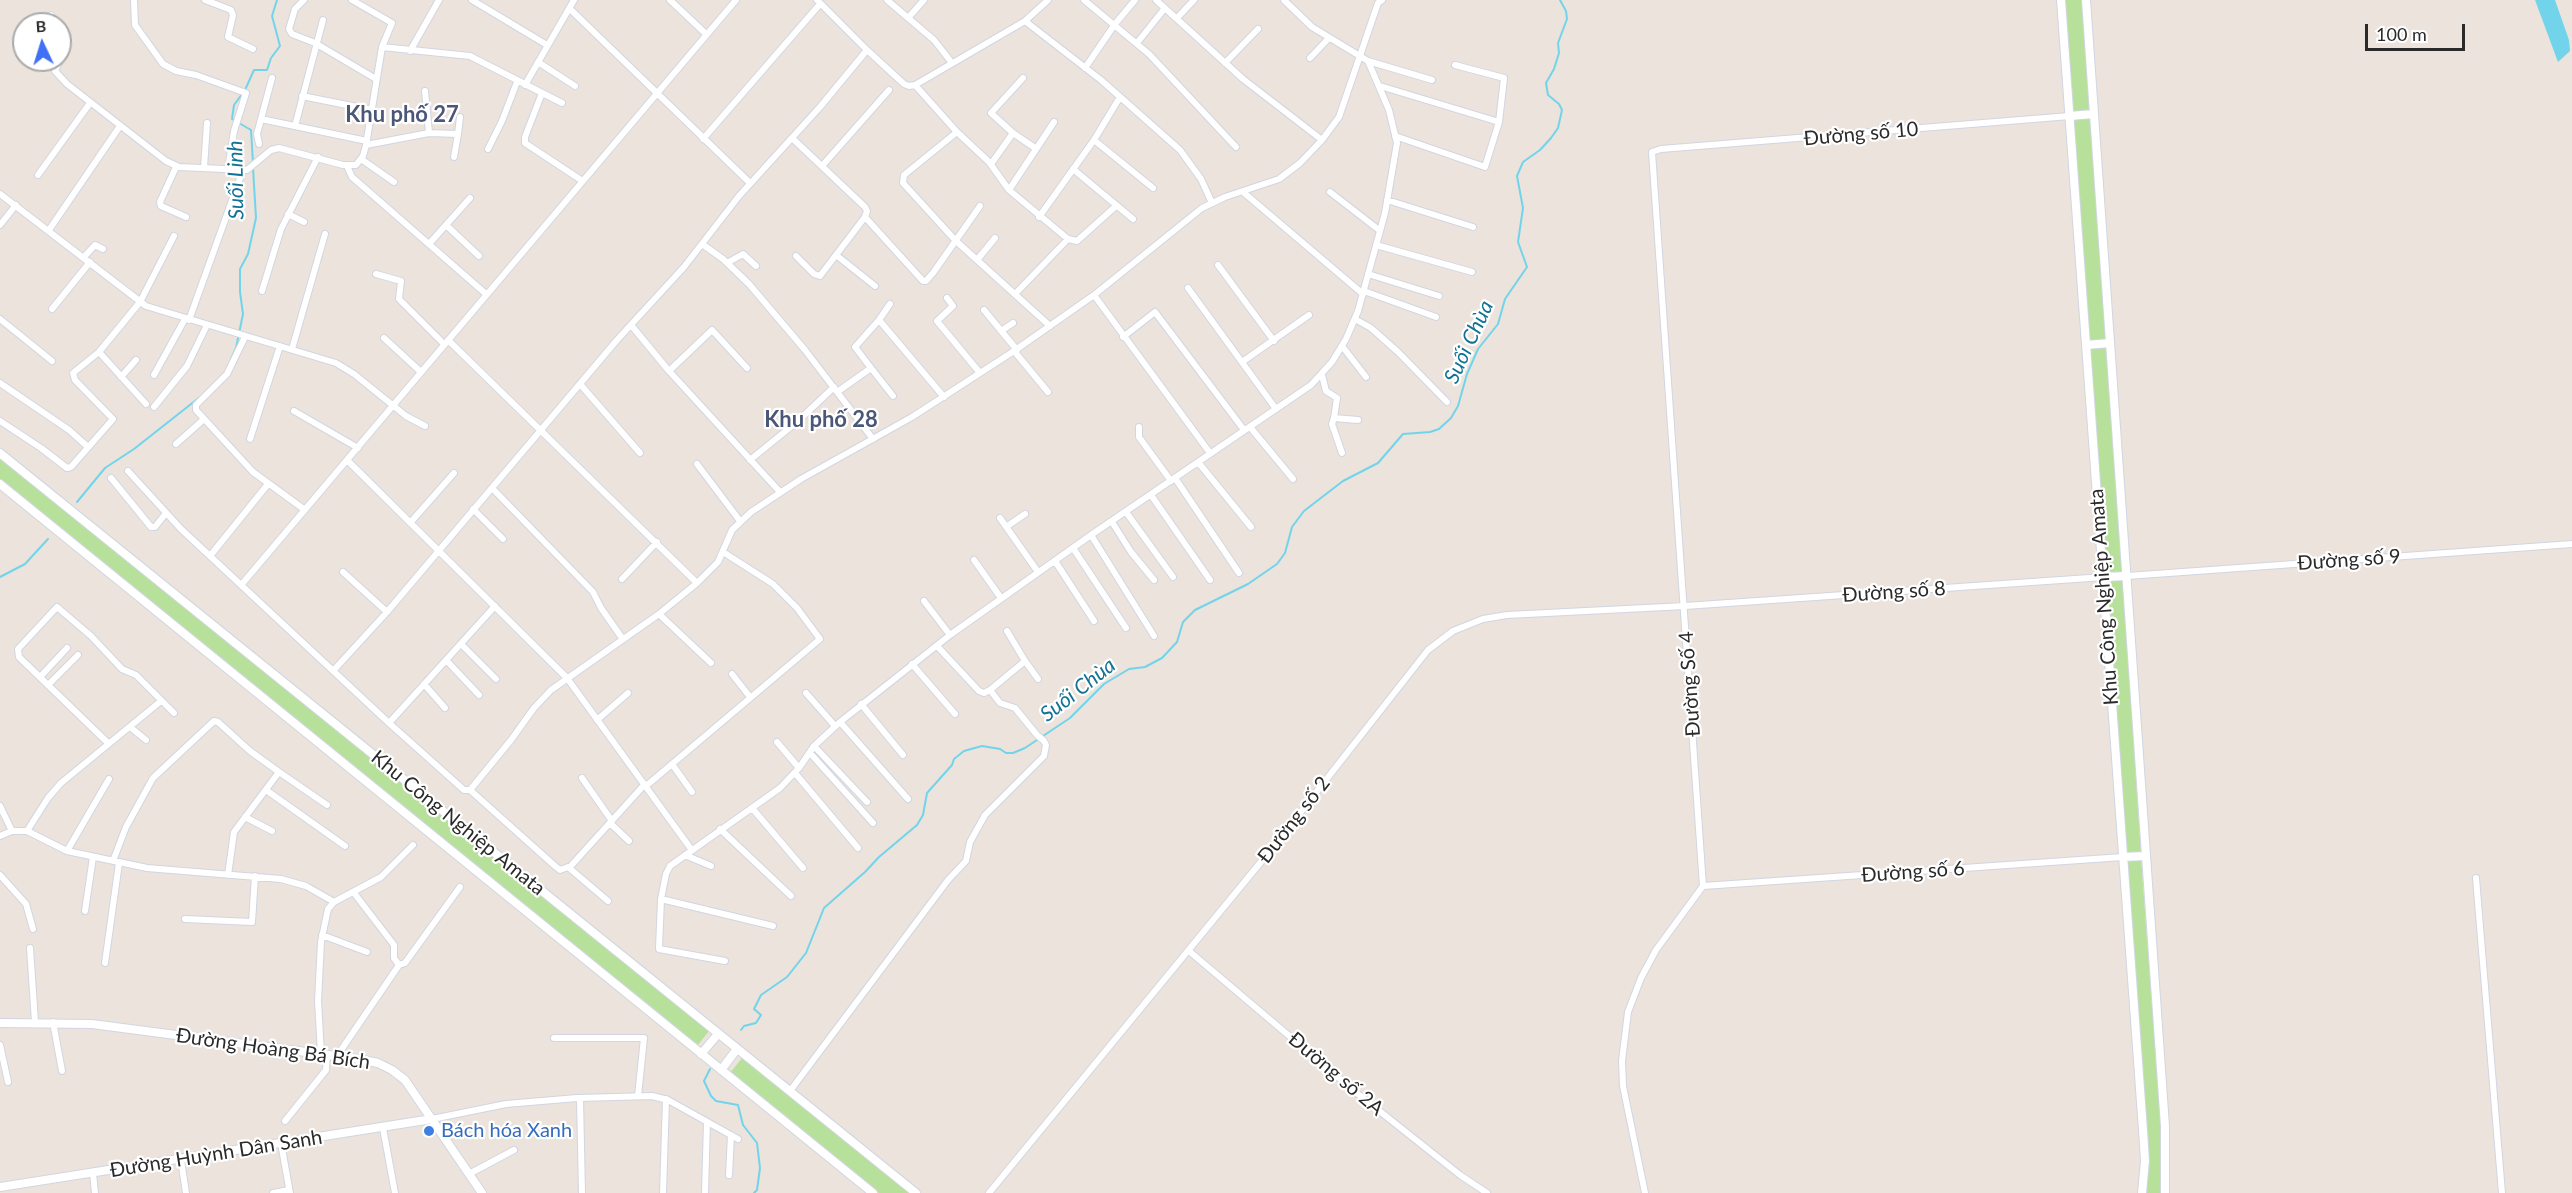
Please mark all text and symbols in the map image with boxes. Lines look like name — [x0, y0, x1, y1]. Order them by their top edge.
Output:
north arrow — [12, 12, 72, 72]
scale bar — [2368, 12, 2468, 50]
text: B — [35, 16, 47, 35]
text: 100 m — [2376, 23, 2427, 45]
district label: Khu phố 27 — [345, 102, 459, 128]
street label: Đường số 10 — [1803, 117, 1919, 151]
water label: Suối Linh — [223, 140, 249, 220]
water label: Suối Chùa — [1439, 297, 1499, 387]
district label: Khu phố 28 — [764, 407, 878, 433]
street label: Khu Công Nghiệp Amata — [2084, 488, 2124, 706]
street label: Đường số 9 — [2297, 544, 2401, 576]
street label: Đường số 8 — [1842, 576, 1946, 608]
street label: Đường Số 4 — [1674, 631, 1706, 737]
water label: Suối Chùa — [1035, 653, 1121, 727]
street label: Khu Công Nghiệp Amata — [366, 745, 550, 901]
street label: Đường số 2 — [1253, 772, 1335, 868]
street label: Đường số 6 — [1861, 856, 1965, 888]
street label: Đường Hoàng Bá Bích — [174, 1023, 372, 1075]
street label: Đường số 2A — [1283, 1027, 1389, 1121]
place label: Bách hóa Xanh — [441, 1119, 572, 1143]
marker: Bách hóa Xanh — [422, 1124, 436, 1138]
street label: Đường Huỳnh Dân Sanh — [108, 1125, 324, 1183]

